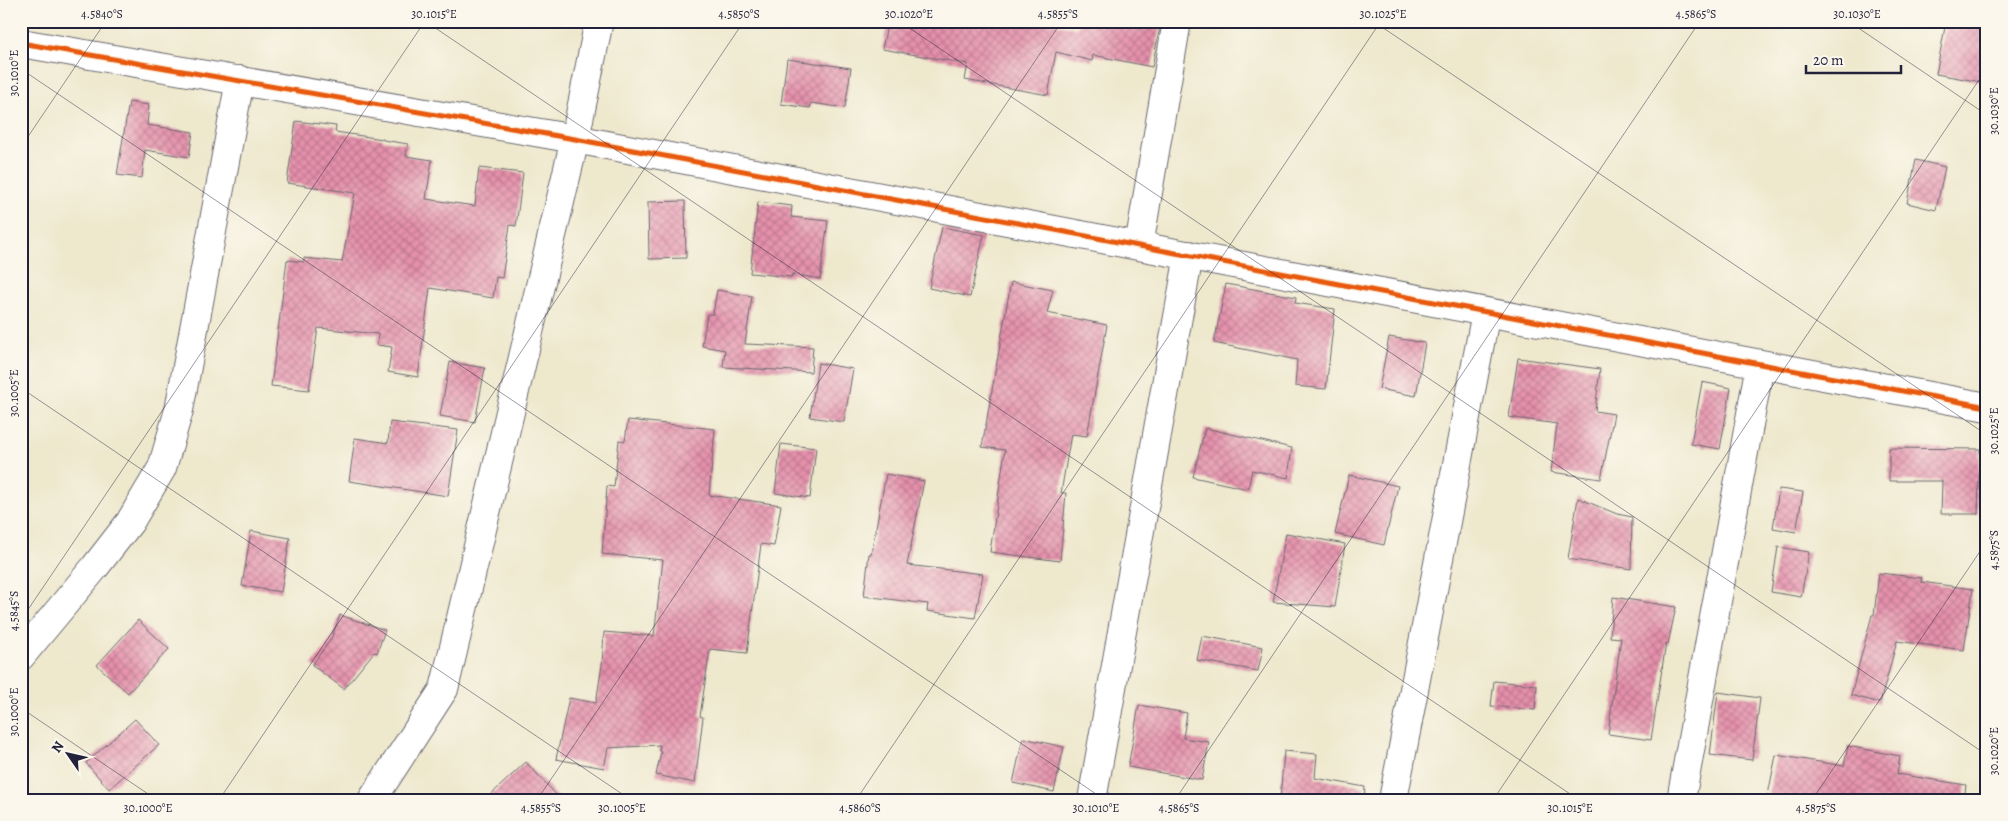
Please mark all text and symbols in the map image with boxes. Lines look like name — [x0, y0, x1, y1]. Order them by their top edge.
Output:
text: 4.5840°S — [81, 6, 123, 22]
text: 30.1015°E — [411, 6, 457, 22]
text: 4.5850°S — [718, 6, 760, 22]
text: 30.1020°E — [885, 6, 933, 22]
text: 4.5855°S — [1038, 6, 1078, 22]
text: 30.1025°E — [1359, 6, 1407, 22]
text: 4.5865°S — [1676, 6, 1716, 22]
text: 30.1030°E — [1833, 6, 1881, 22]
scale bar — [1806, 42, 1900, 74]
text: 30.1010°E — [6, 50, 22, 96]
text: 20 m — [1813, 50, 1844, 70]
text: 30.1030°E — [1986, 87, 2002, 135]
text: 30.1005°E — [6, 369, 22, 417]
text: 30.1025°E — [1986, 407, 2002, 455]
text: 4.5875°S — [1986, 530, 2002, 570]
text: 4.5845°S — [6, 591, 22, 631]
text: 30.1000°E — [6, 687, 22, 737]
text: 30.1020°E — [1986, 727, 2002, 775]
north arrow — [42, 728, 92, 778]
text: N — [47, 737, 68, 757]
text: 30.1000°E — [123, 800, 173, 816]
text: 4.5855°S — [521, 800, 561, 816]
text: 30.1005°E — [598, 800, 646, 816]
text: 4.5860°S — [839, 800, 881, 816]
text: 30.1010°E — [1073, 800, 1119, 816]
text: 4.5865°S — [1159, 800, 1199, 816]
text: 30.1015°E — [1547, 800, 1593, 816]
text: 4.5875°S — [1796, 800, 1836, 816]

